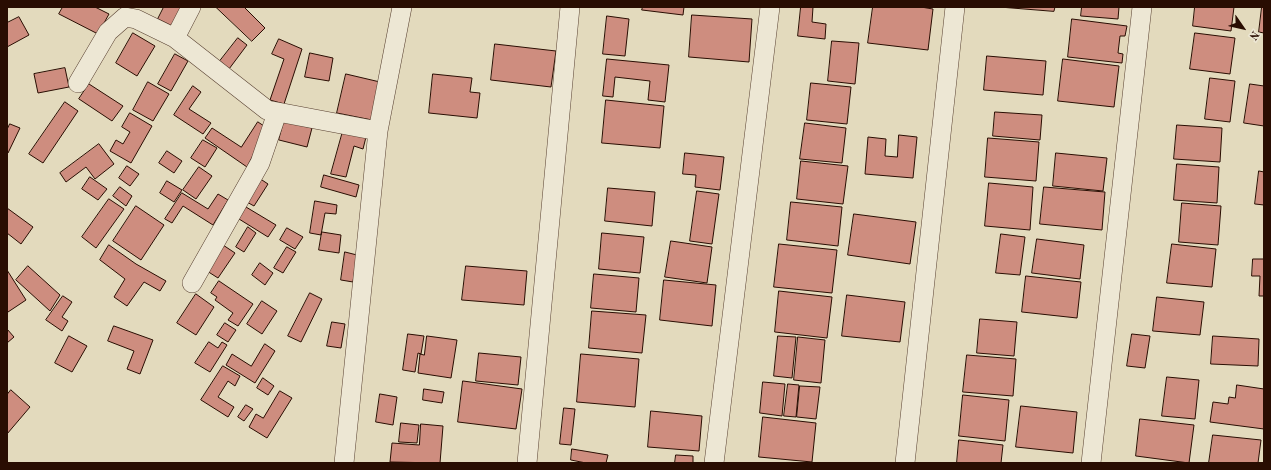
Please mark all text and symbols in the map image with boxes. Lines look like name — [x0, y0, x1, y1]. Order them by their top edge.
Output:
north arrow — [1223, 8, 1263, 48]
text: N — [1246, 28, 1260, 42]

